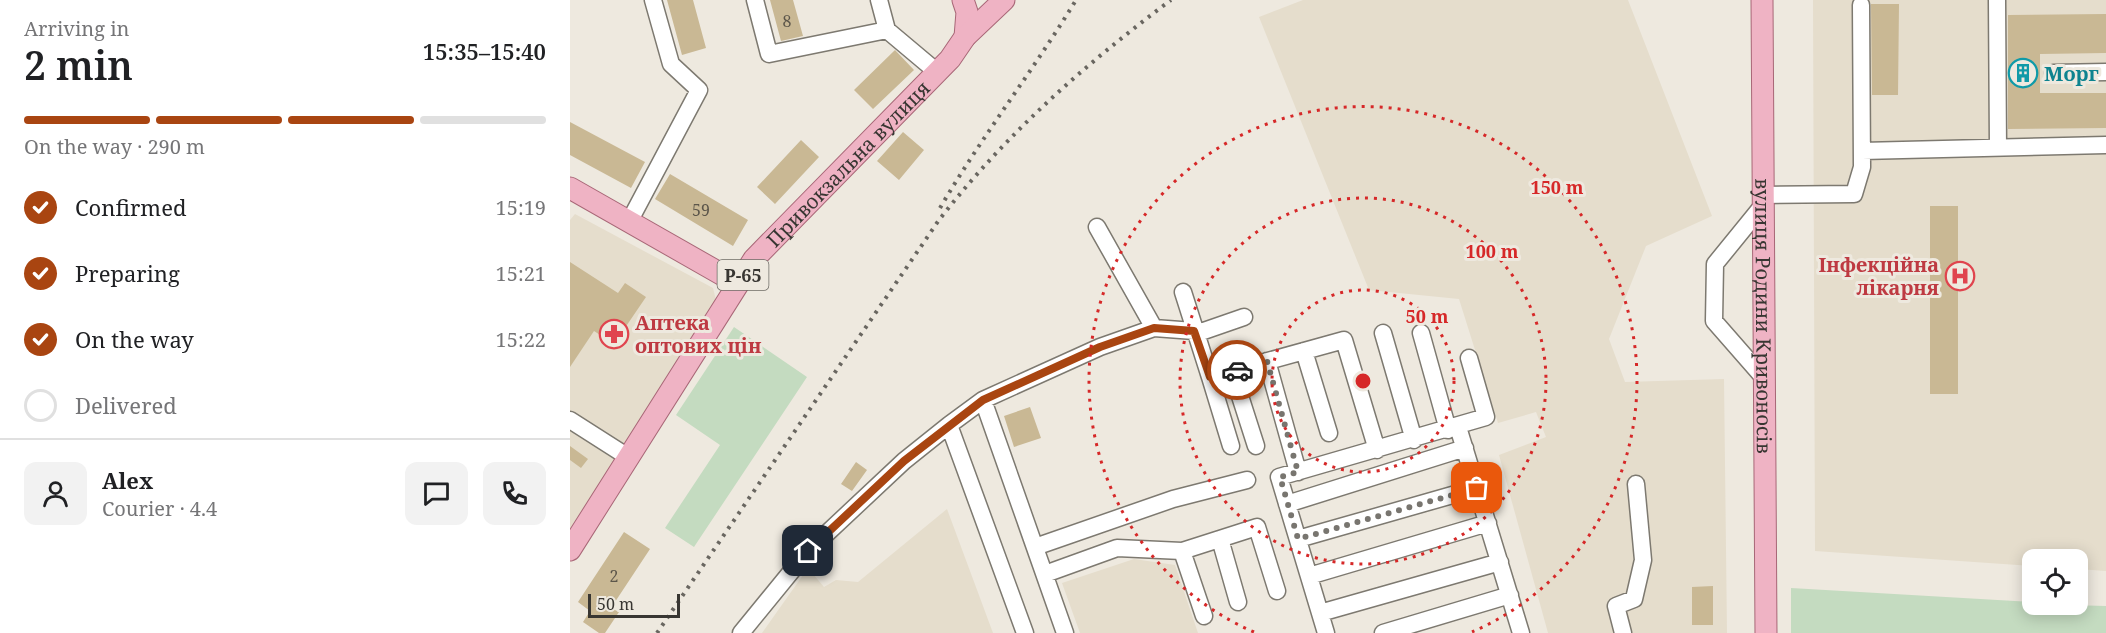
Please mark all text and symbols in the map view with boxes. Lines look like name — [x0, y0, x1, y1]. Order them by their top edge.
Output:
house number: 8 — [783, 10, 792, 32]
text: Arriving in — [24, 15, 129, 42]
text: 15:35–15:40 — [423, 36, 546, 66]
text: 2 min — [24, 38, 133, 91]
building icon: Морг — [2007, 57, 2039, 89]
place label: Морг — [2044, 60, 2098, 87]
street label: Привокзальна вулиця — [760, 74, 935, 253]
text: On the way · 290 m — [24, 133, 205, 160]
text: 150 m — [1531, 175, 1584, 199]
street label: вулиця Родини Кривоносів — [1750, 178, 1778, 454]
icon: check — [24, 191, 57, 224]
text: Confirmed — [75, 192, 186, 222]
text: 15:19 — [496, 194, 546, 221]
house number: 59 — [692, 199, 710, 221]
text: 100 m — [1466, 239, 1519, 263]
place label: Інфекційна лікарня — [1818, 251, 1939, 301]
icon: check — [24, 257, 57, 290]
text: Preparing — [75, 258, 180, 288]
text: 15:21 — [496, 260, 546, 287]
road number: Р-65 — [718, 260, 768, 290]
hospital icon: Інфекційна лікарня — [1944, 260, 1976, 292]
text: 50 m — [1406, 304, 1449, 328]
place label: Аптека оптових цін — [635, 309, 762, 359]
pharmacy icon: Аптека оптових цін — [598, 318, 630, 350]
icon: check — [24, 323, 57, 356]
text: On the way — [75, 324, 194, 354]
text: 15:22 — [496, 326, 546, 353]
courier — [1207, 340, 1267, 400]
icon: car — [1221, 354, 1254, 387]
centre of rings — [1353, 371, 1373, 391]
text: Delivered — [75, 390, 177, 420]
button: person — [24, 462, 87, 525]
button: chat — [405, 462, 468, 525]
button: phone — [483, 462, 546, 525]
pin — [1451, 462, 1502, 513]
text: Alex — [102, 465, 153, 495]
icon: bag — [1460, 471, 1493, 504]
text: Courier · 4.4 — [102, 495, 217, 522]
pin — [782, 525, 833, 576]
icon: home — [791, 534, 824, 567]
map controls — [2022, 549, 2088, 615]
button: locate — [2022, 549, 2088, 615]
house number: 2 — [610, 565, 618, 587]
scale bar — [588, 591, 680, 618]
text: 50 m — [597, 593, 634, 615]

